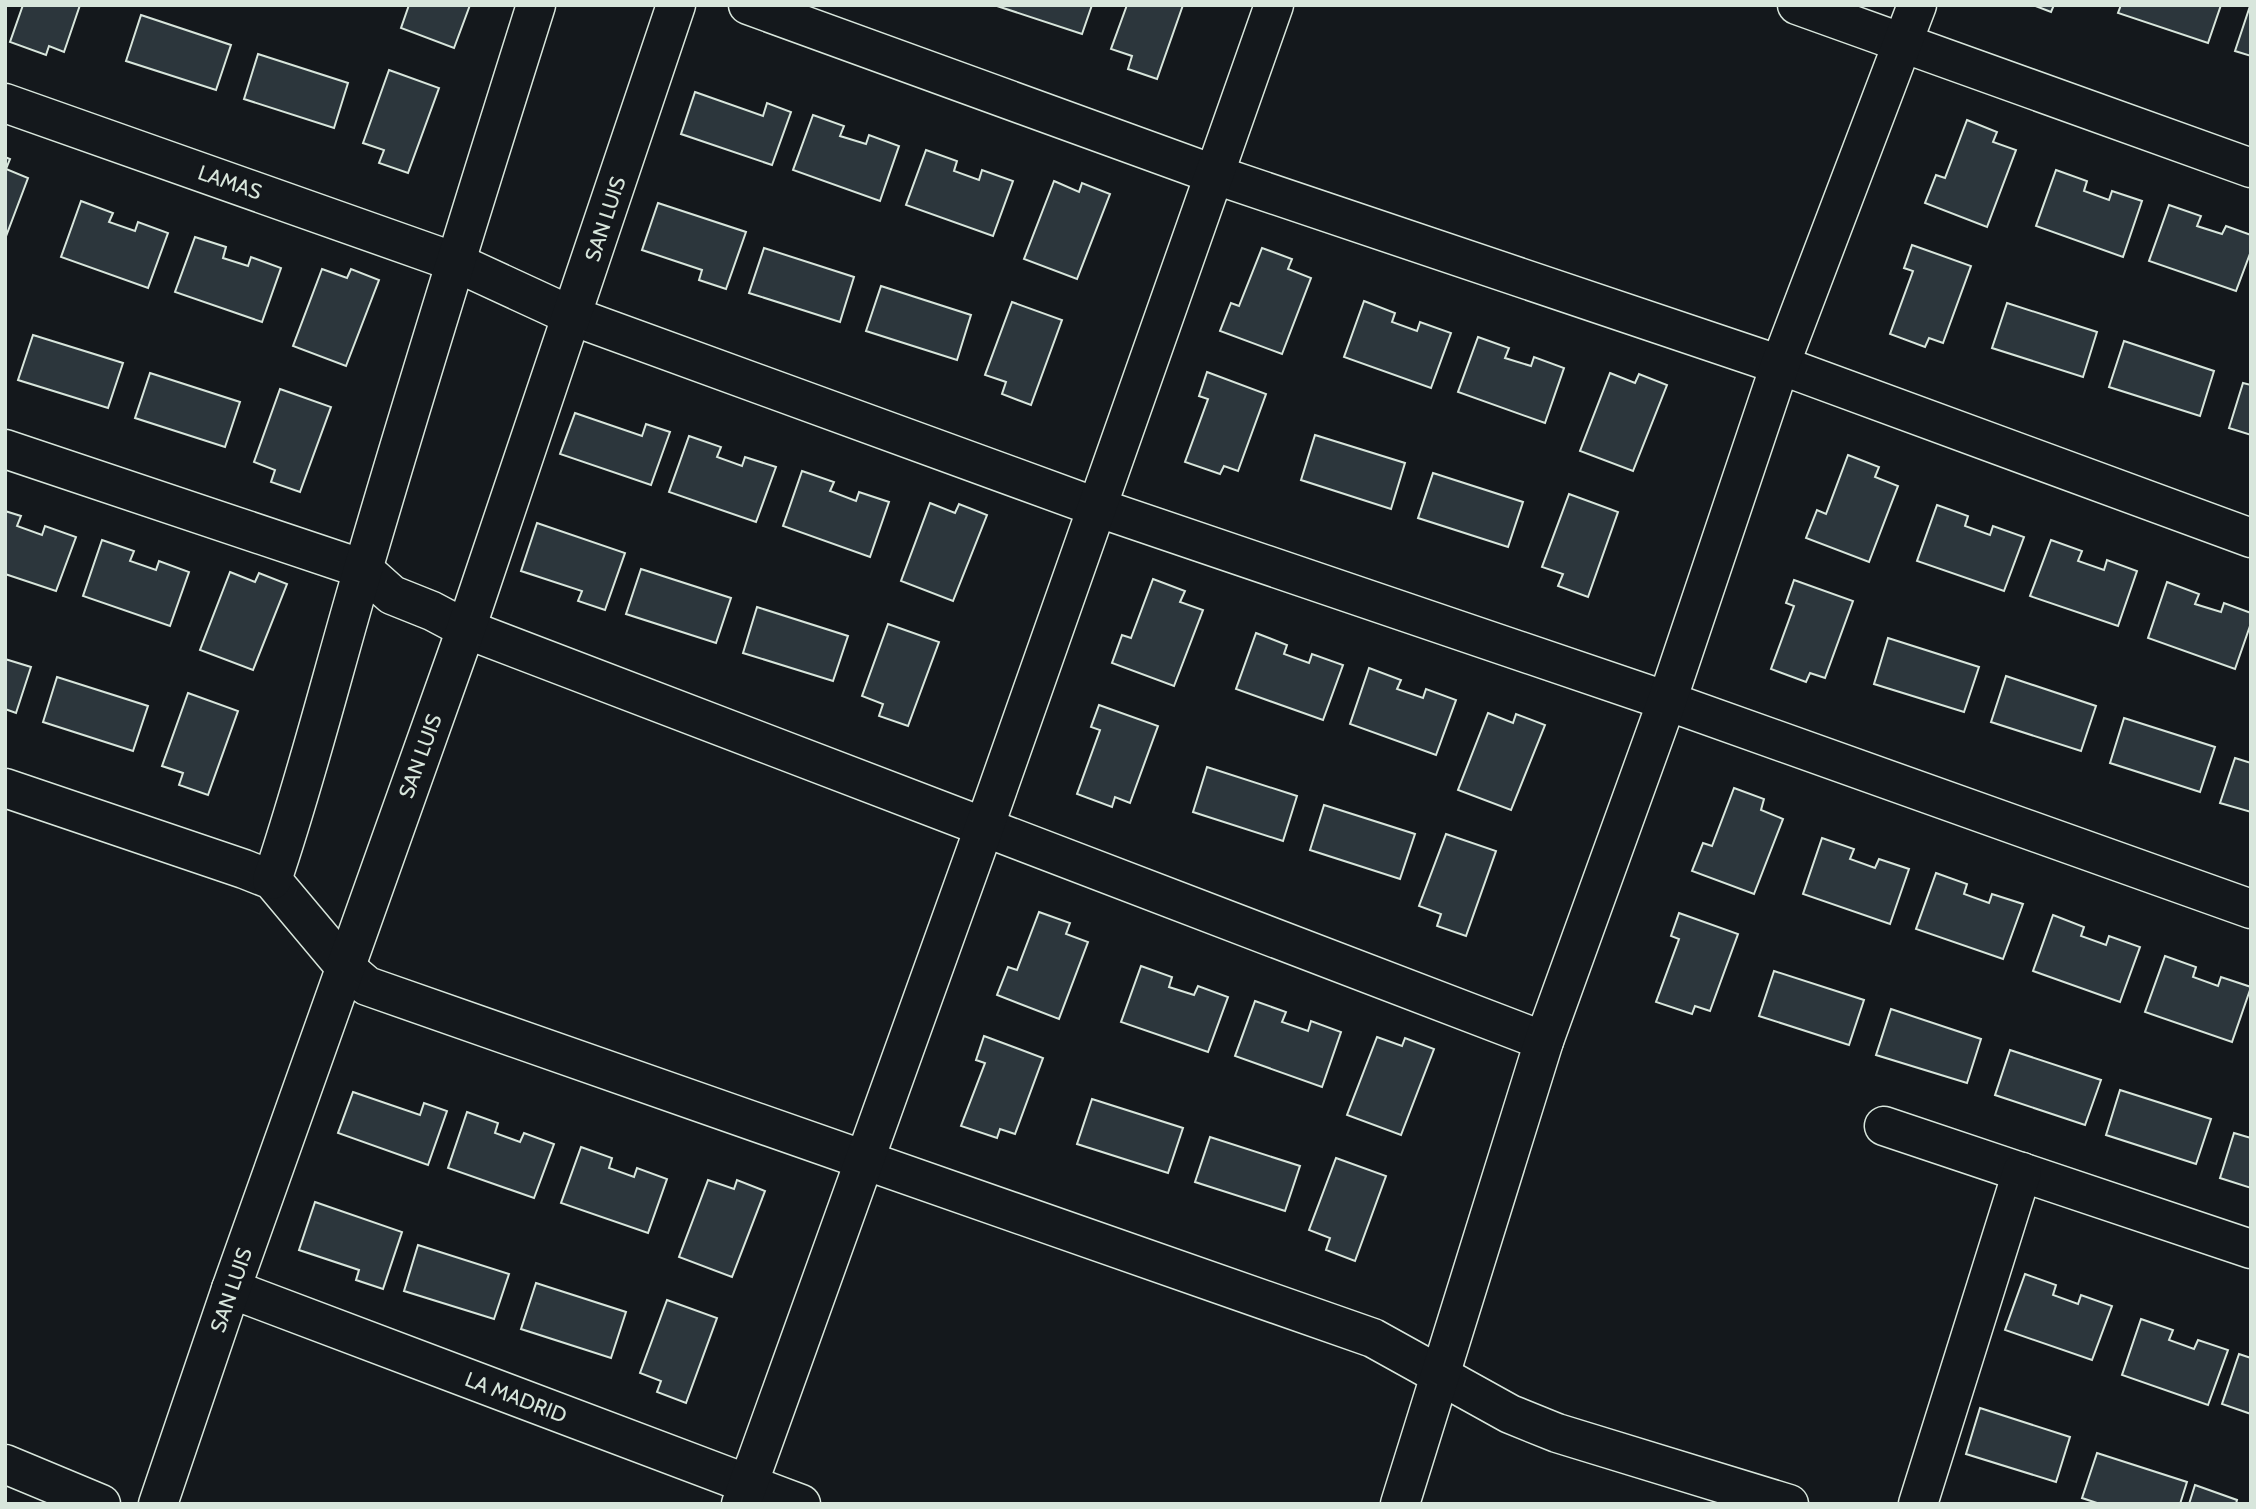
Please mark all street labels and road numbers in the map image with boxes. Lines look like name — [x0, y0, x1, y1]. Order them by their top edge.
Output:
street label: LAMAS — [195, 159, 265, 205]
street label: SAN LUIS — [580, 173, 630, 265]
street label: SAN LUIS — [393, 711, 447, 801]
street label: SAN LUIS — [205, 1244, 257, 1336]
street label: LA MADRID — [462, 1366, 570, 1428]

